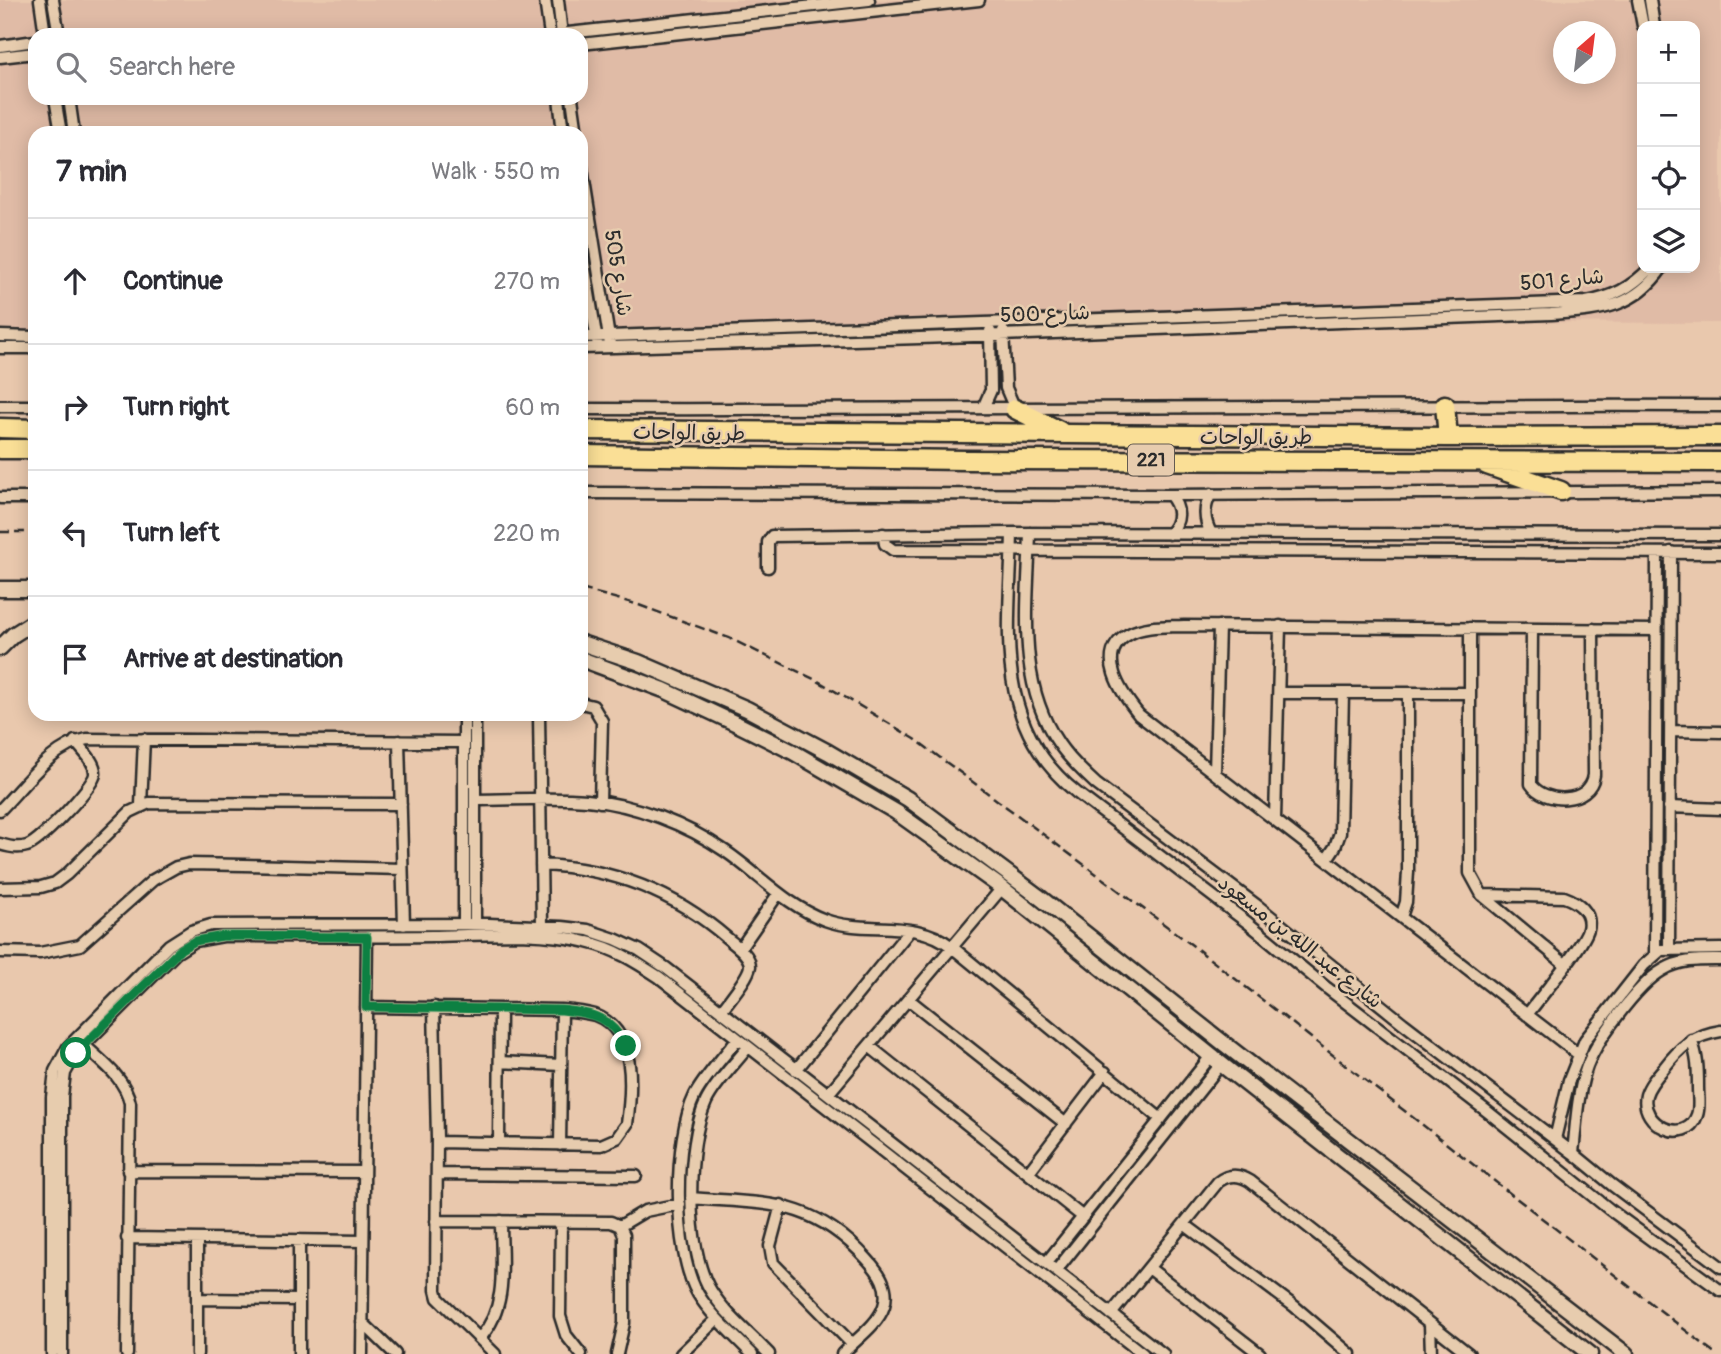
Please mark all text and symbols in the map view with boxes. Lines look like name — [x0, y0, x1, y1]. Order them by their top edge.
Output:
north arrow — [1553, 21, 1616, 84]
map controls — [1637, 21, 1700, 273]
button: + — [1637, 21, 1700, 84]
search box — [28, 28, 588, 105]
icon: search — [52, 48, 90, 86]
text: Search here — [108, 51, 235, 83]
button: − — [1637, 84, 1700, 147]
button: locate — [1637, 147, 1700, 210]
text: 7 min — [56, 153, 127, 190]
text: Walk · 550 m — [431, 157, 560, 186]
button: layers — [1637, 210, 1700, 273]
street label: شارع 505 — [597, 228, 638, 318]
icon: ahead — [56, 262, 94, 300]
street label: شارع 501 — [1519, 263, 1605, 298]
text: Continue — [123, 265, 223, 297]
text: 270 m — [494, 267, 560, 296]
street label: شارع 500 — [1000, 299, 1091, 330]
icon: right — [56, 388, 94, 426]
text: Turn right — [123, 391, 229, 423]
text: 60 m — [505, 393, 560, 422]
street label: طريق الواحات — [633, 419, 745, 447]
street label: طريق الواحات — [1200, 424, 1312, 451]
road number: 221 — [1128, 444, 1174, 475]
icon: left — [56, 514, 94, 552]
text: Turn left — [123, 517, 219, 549]
text: 220 m — [493, 519, 560, 548]
icon: arrive — [56, 640, 94, 678]
text: Arrive at destination — [123, 643, 343, 675]
street label: شارع عبد الله بن مسعود — [1212, 869, 1388, 1016]
route end — [610, 1030, 641, 1061]
route start — [60, 1037, 91, 1068]

